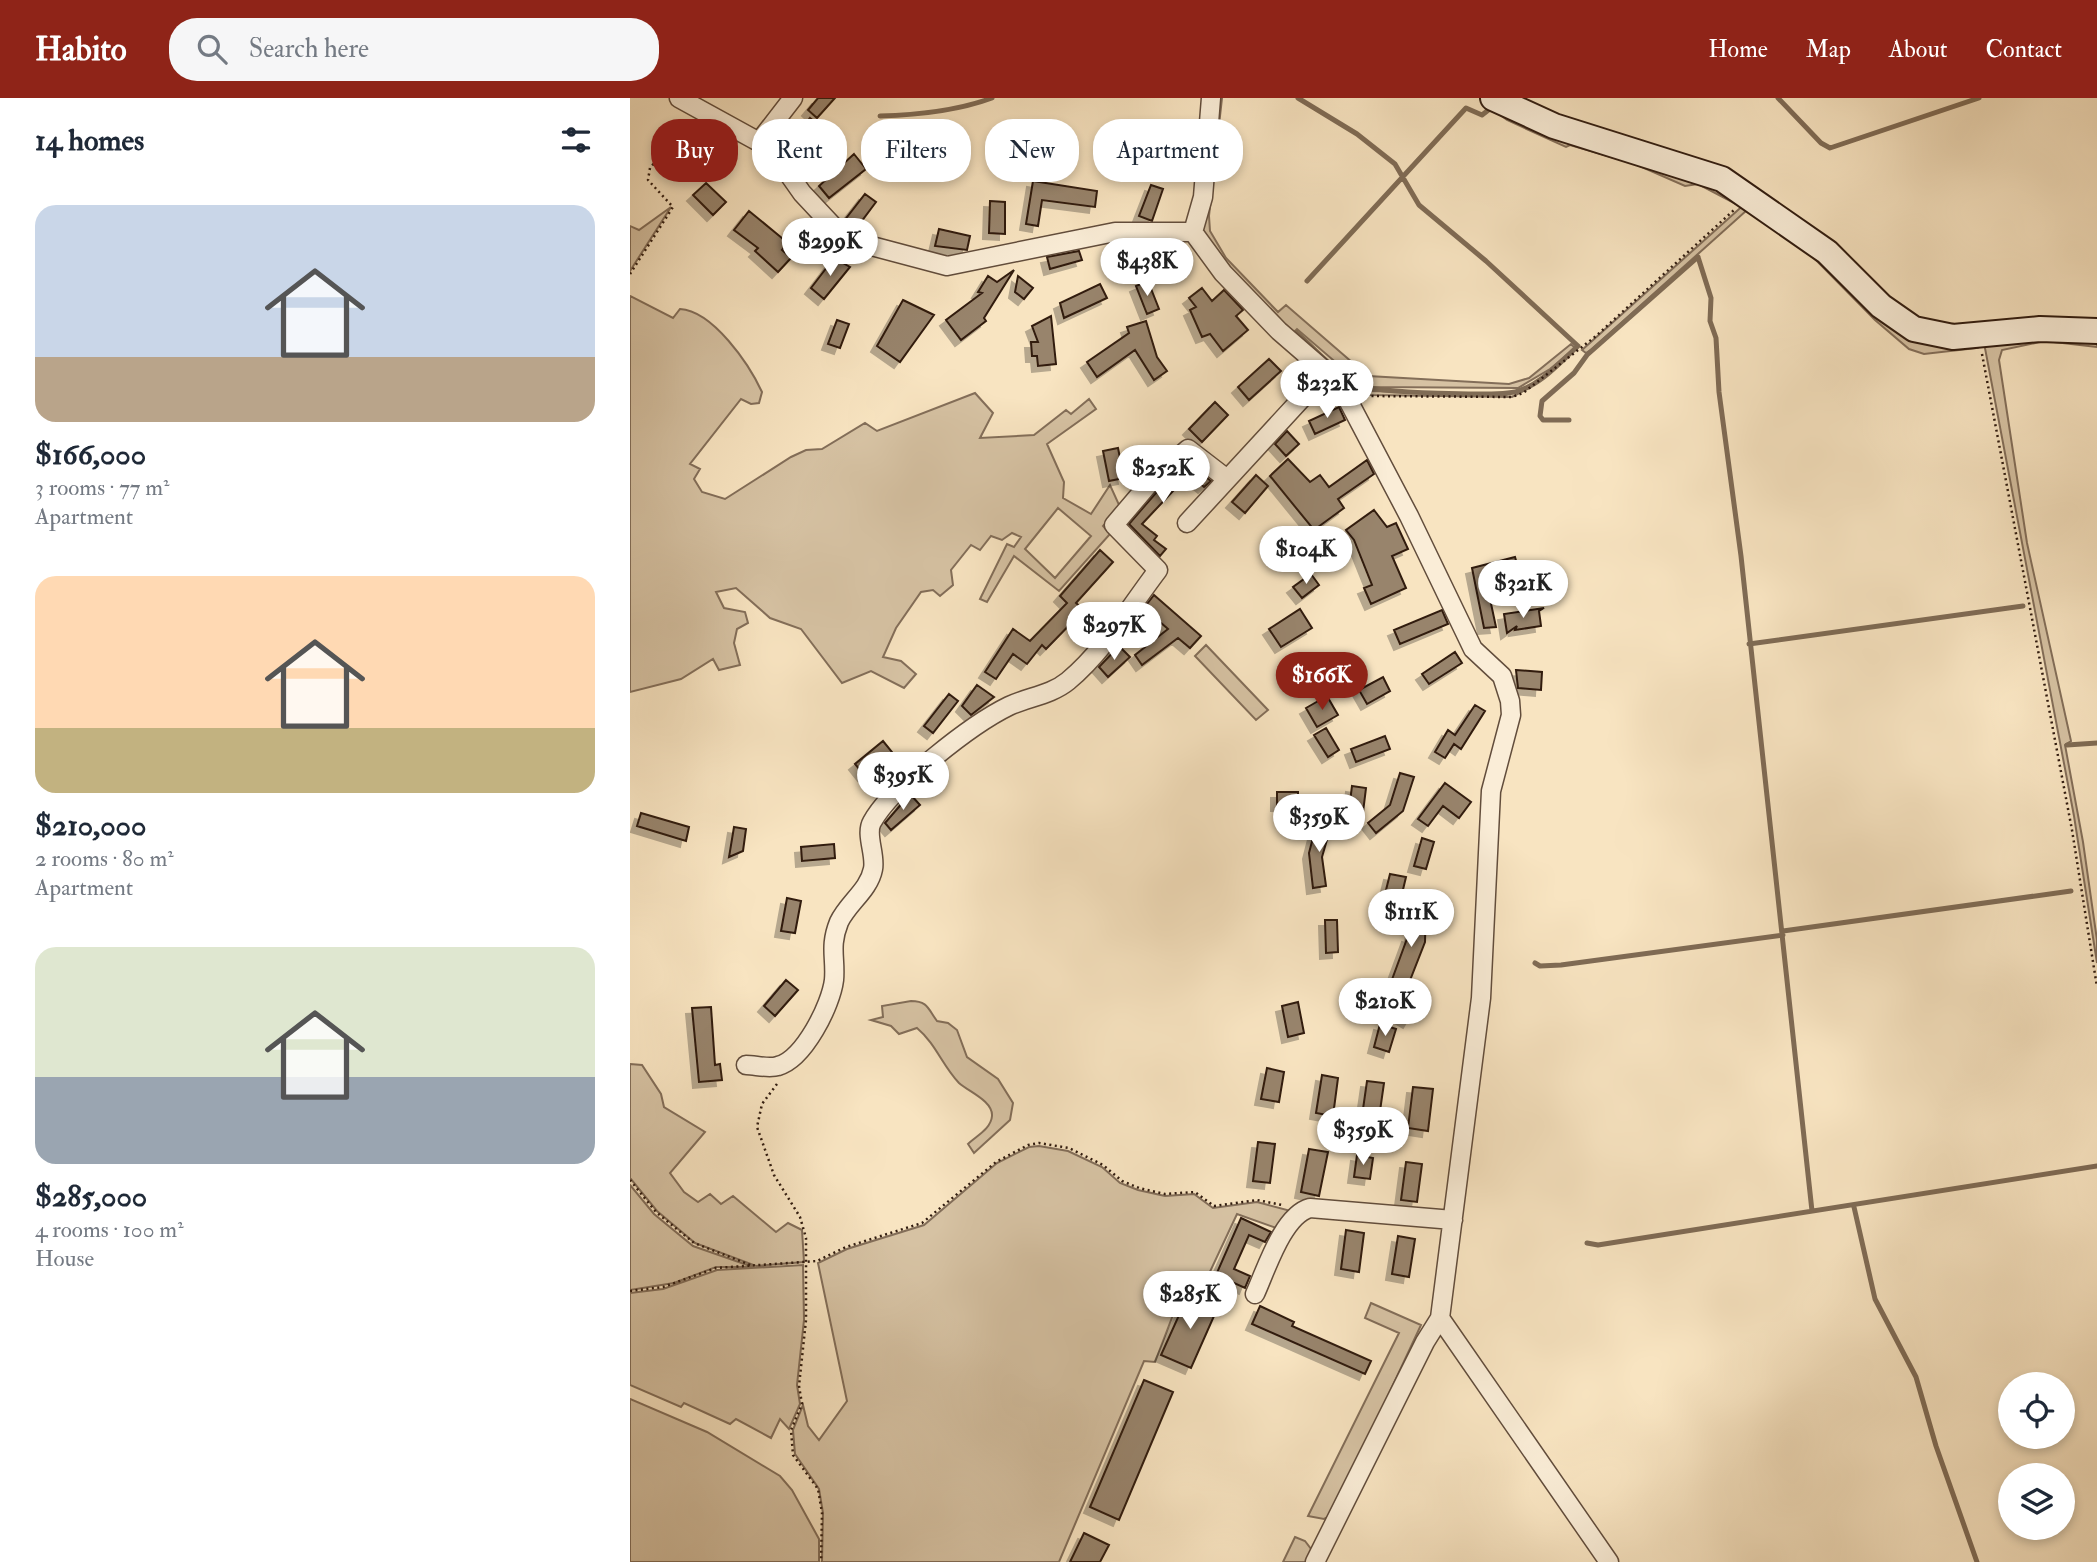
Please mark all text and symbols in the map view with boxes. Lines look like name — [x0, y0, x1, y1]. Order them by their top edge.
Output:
search box — [169, 18, 659, 81]
text: Habito — [35, 29, 127, 70]
icon: search — [193, 30, 231, 68]
text: Search here — [249, 33, 369, 65]
text: Home — [1708, 34, 1768, 65]
text: Map — [1806, 34, 1851, 65]
text: About — [1889, 34, 1948, 65]
text: Contact — [1986, 34, 2062, 65]
chip: Buy — [651, 119, 738, 182]
chip: Rent — [752, 119, 847, 182]
chip: Filters — [861, 119, 971, 182]
chip: New — [985, 119, 1079, 182]
chip: Apartment — [1093, 119, 1243, 182]
icon: filters — [557, 121, 595, 159]
text: 14 homes — [35, 122, 144, 159]
pin: $299K — [781, 218, 879, 278]
text: $299K — [798, 226, 862, 255]
pin: $438K — [1098, 238, 1196, 298]
text: $438K — [1116, 246, 1178, 275]
icon: home — [252, 250, 378, 376]
pin: $232K — [1278, 360, 1376, 420]
text: $232K — [1296, 368, 1358, 397]
text: $166,000 — [35, 436, 146, 473]
pin: $252K — [1114, 446, 1212, 505]
text: $252K — [1132, 453, 1194, 482]
text: 3 rooms · 77 m² — [35, 473, 170, 502]
text: Apartment — [35, 502, 133, 531]
pin: $104K — [1257, 526, 1355, 586]
text: $104K — [1275, 534, 1337, 563]
pin: $321K — [1474, 560, 1572, 620]
text: $321K — [1494, 568, 1552, 597]
pin: $297K — [1065, 602, 1163, 662]
text: $297K — [1082, 610, 1146, 639]
icon: home — [252, 621, 378, 747]
pin: $166K — [1273, 652, 1371, 712]
text: $166K — [1292, 660, 1352, 689]
pin: $395K — [854, 752, 952, 812]
text: $395K — [873, 760, 933, 789]
pin: $359K — [1270, 794, 1368, 854]
text: $359K — [1289, 802, 1349, 831]
text: $210,000 — [35, 807, 146, 844]
text: 2 rooms · 80 m² — [35, 844, 174, 873]
text: Apartment — [35, 873, 133, 902]
pin: $111K — [1362, 890, 1460, 949]
text: $111K — [1384, 897, 1438, 926]
pin: $210K — [1336, 978, 1434, 1038]
text: $210K — [1355, 986, 1415, 1015]
icon: home — [252, 992, 378, 1118]
pin: $359K — [1314, 1108, 1412, 1167]
text: $359K — [1333, 1115, 1393, 1144]
text: $285,000 — [35, 1178, 147, 1215]
text: 4 rooms · 100 m² — [35, 1215, 184, 1244]
text: House — [35, 1244, 94, 1273]
pin: $285K — [1141, 1272, 1239, 1331]
text: $285K — [1159, 1279, 1221, 1308]
map controls — [1998, 1372, 2075, 1540]
button: locate — [1998, 1372, 2075, 1449]
button: layers — [1998, 1463, 2075, 1540]

